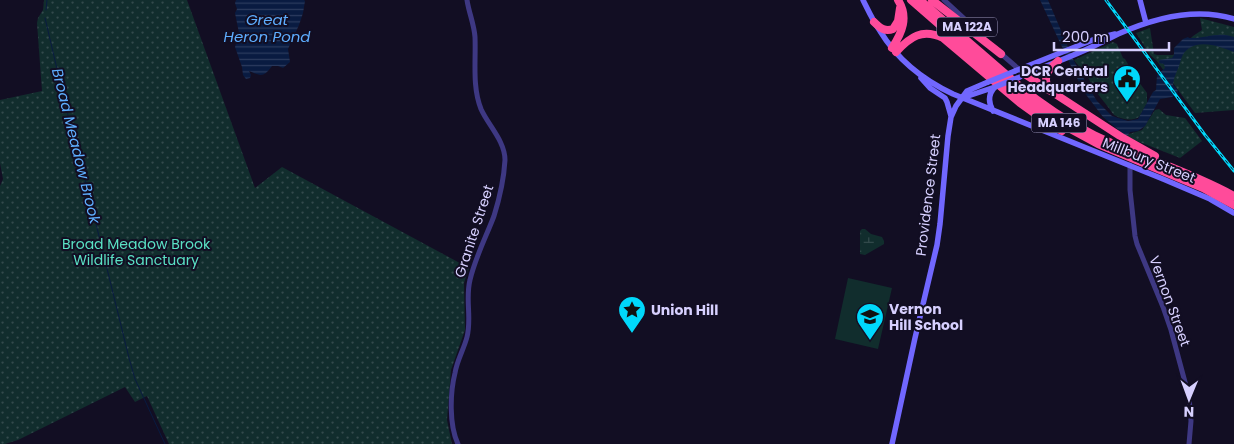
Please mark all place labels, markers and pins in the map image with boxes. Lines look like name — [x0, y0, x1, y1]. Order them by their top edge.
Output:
place label: DCR Central Headquarters — [1008, 61, 1108, 97]
public building icon: DCR Central Headquarters — [1112, 64, 1142, 103]
place icon: Union Hill — [617, 295, 647, 334]
place label: Vernon Hill School — [889, 299, 963, 335]
place label: Union Hill — [651, 300, 718, 320]
school or university icon: Vernon Hill School — [855, 302, 885, 341]

